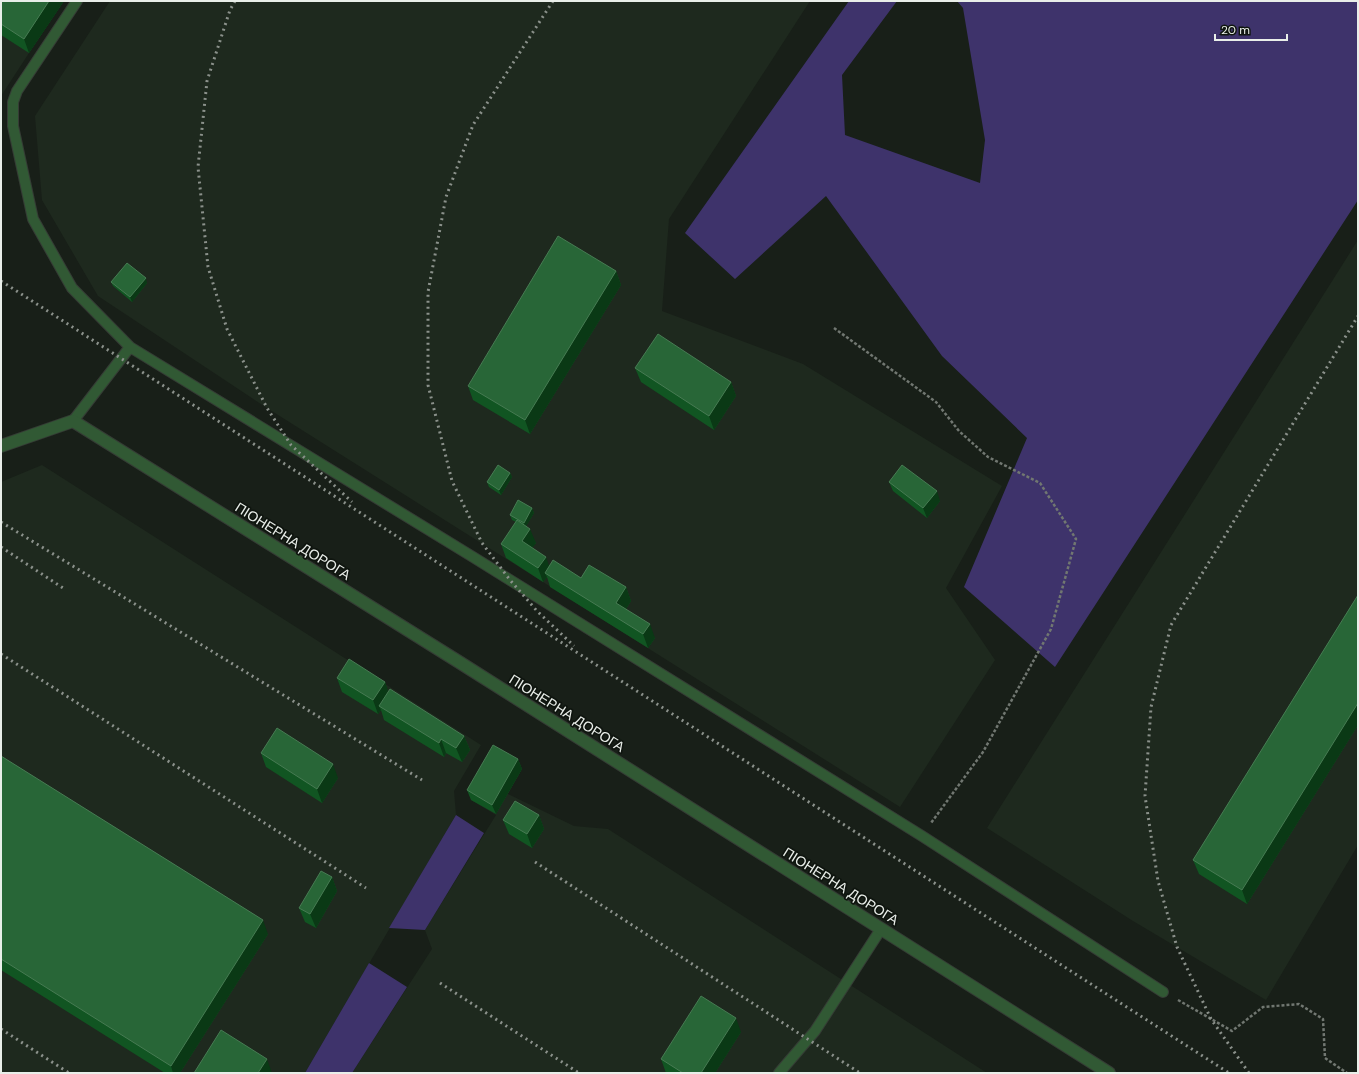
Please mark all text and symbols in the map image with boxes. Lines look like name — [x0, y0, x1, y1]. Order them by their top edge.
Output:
scale bar — [1215, 16, 1287, 42]
text: 20 m — [1221, 22, 1250, 38]
street label: ПІОНЕРНА ДОРОГА — [232, 498, 355, 584]
street label: ПІОНЕРНА ДОРОГА — [506, 670, 629, 756]
street label: ПІОНЕРНА ДОРОГА — [780, 843, 903, 929]

